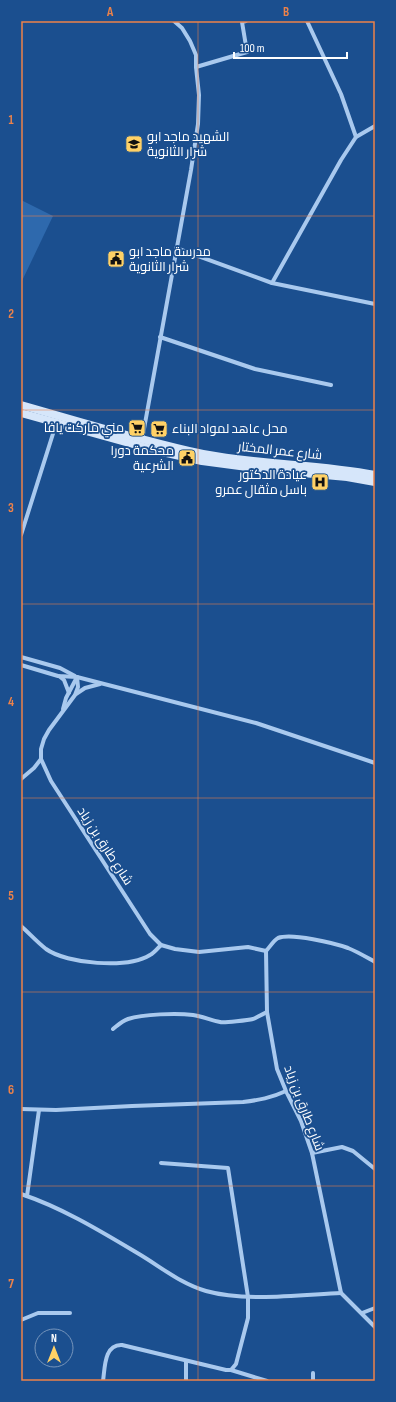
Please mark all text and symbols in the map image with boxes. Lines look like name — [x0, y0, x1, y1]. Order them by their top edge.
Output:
text: A — [106, 4, 114, 20]
text: B — [283, 4, 289, 20]
scale bar — [234, 34, 347, 60]
text: 100 m — [240, 41, 265, 56]
text: 1 — [8, 112, 14, 128]
place label: الشهيد ماجد ابو شرار الثانوية — [147, 129, 230, 160]
school or university icon: الشهيد ماجد ابو شرار الثانوية — [124, 134, 144, 154]
place label: مدرسة ماجد ابو شرار الثانوية — [129, 244, 211, 275]
public building icon: مدرسة ماجد ابو شرار الثانوية — [106, 249, 126, 269]
text: 2 — [8, 306, 14, 322]
supermarket icon: مني ماركت يافا — [127, 418, 147, 438]
supermarket icon: محل عاهد لمواد البناء — [149, 419, 169, 439]
place label: مني ماركت يافا — [44, 420, 124, 438]
place label: محل عاهد لمواد البناء — [172, 421, 288, 437]
street label: شارع عمر المختار — [236, 439, 323, 463]
place label: محكمة دورا الشرعية — [111, 443, 174, 474]
public building icon: محكمة دورا الشرعية — [177, 448, 197, 468]
place label: عيادة الدكتور باسل مثقال عمرو — [215, 467, 307, 498]
hospital icon: عيادة الدكتور باسل مثقال عمرو — [310, 472, 330, 492]
text: 3 — [8, 500, 14, 516]
text: 4 — [8, 694, 14, 710]
street label: شارع طارق بن زياد — [74, 804, 136, 888]
text: 5 — [8, 888, 14, 904]
street label: شارع طارق بن زياد — [280, 1063, 328, 1153]
text: 6 — [8, 1082, 14, 1098]
text: 7 — [8, 1276, 14, 1292]
north arrow — [34, 1328, 74, 1368]
text: N — [51, 1332, 57, 1345]

